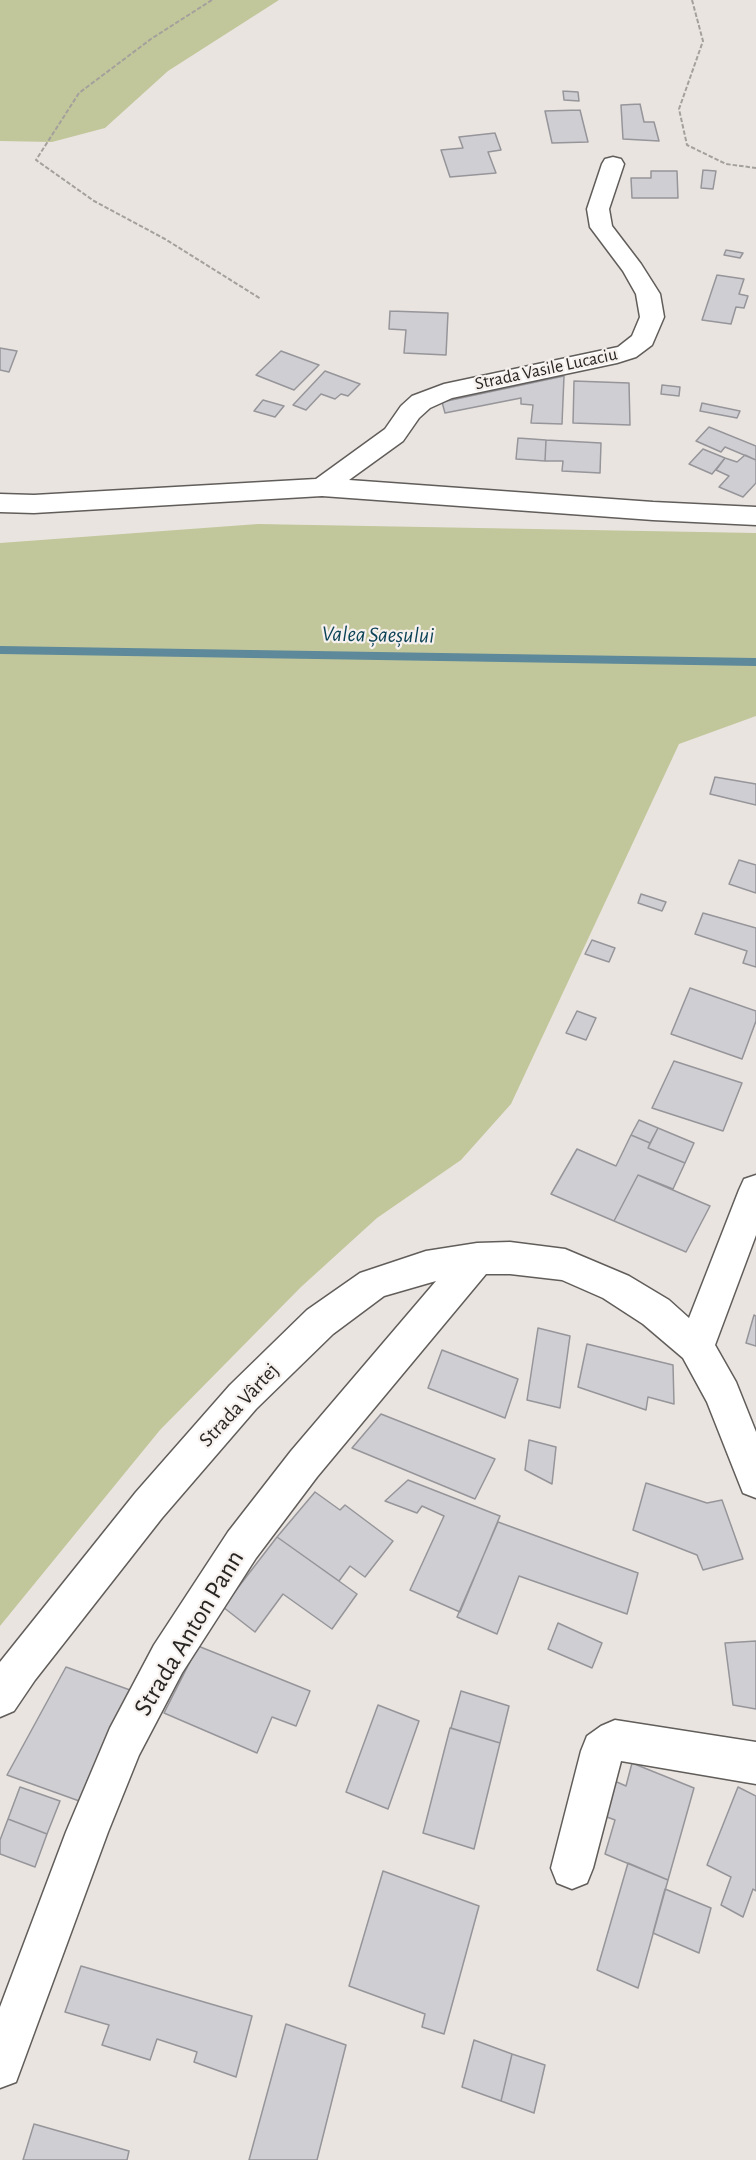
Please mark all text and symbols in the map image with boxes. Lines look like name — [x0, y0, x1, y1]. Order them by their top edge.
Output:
street label: Strada Vasile Lucaciu — [473, 343, 619, 395]
water label: Valea Șaeșului — [322, 621, 434, 649]
street label: Strada Vârtej — [194, 1358, 284, 1452]
street label: Strada Anton Pann — [127, 1544, 251, 1722]

